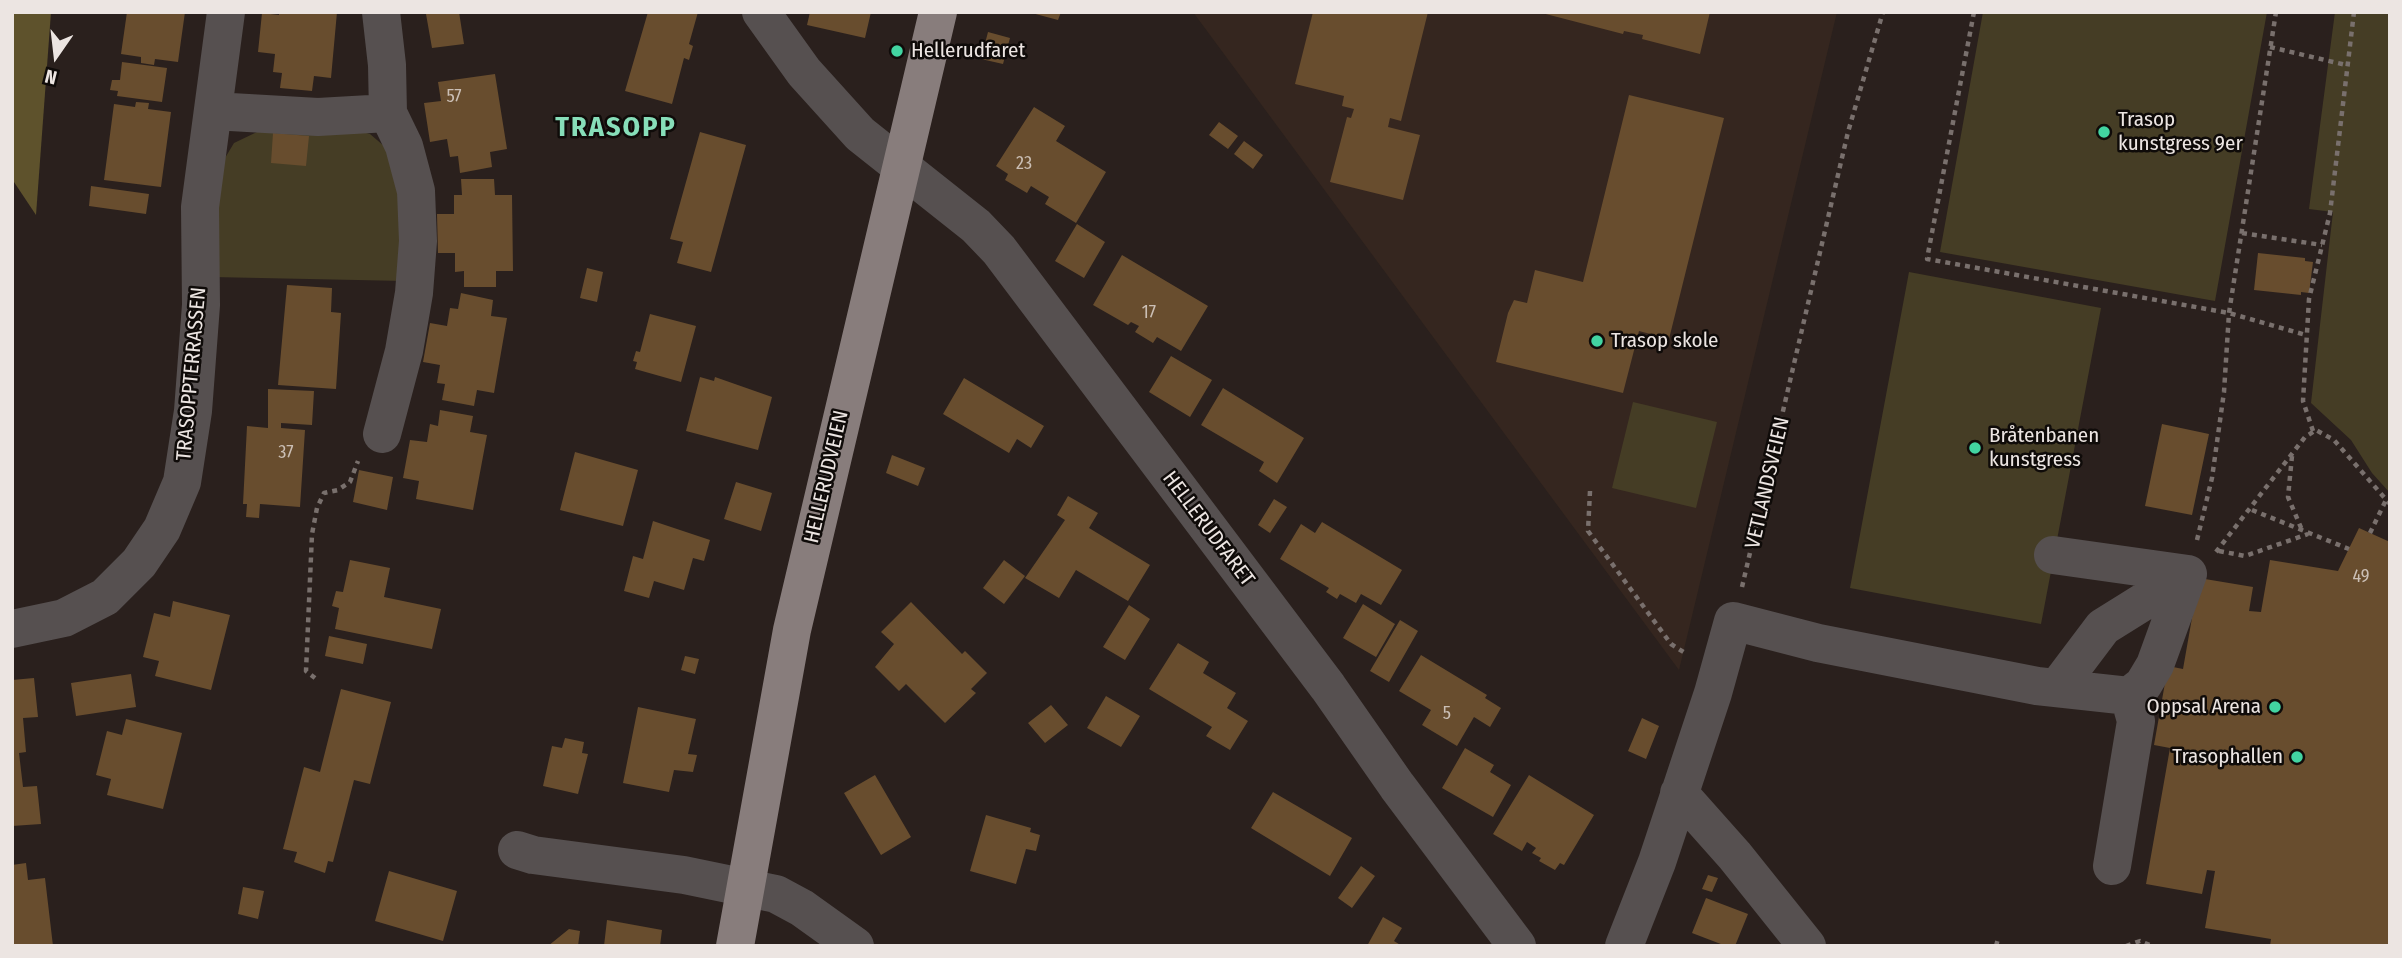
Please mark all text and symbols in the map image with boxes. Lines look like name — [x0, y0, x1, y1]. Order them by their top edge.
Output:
north arrow — [21, 21, 91, 91]
place label: Hellerudfaret — [911, 38, 1025, 64]
marker: Hellerudfaret — [889, 43, 905, 59]
text: N — [42, 64, 59, 89]
house number: 57 — [446, 86, 462, 108]
place label: Trasop kunstgress 9er — [2118, 107, 2243, 157]
district label: TRASOPP — [556, 111, 676, 145]
marker: Trasop kunstgress 9er — [2096, 124, 2112, 140]
house number: 23 — [1016, 153, 1032, 175]
street label: TRASOPPTERRASSEN — [172, 286, 212, 462]
house number: 17 — [1142, 302, 1156, 324]
place label: Trasop skole — [1611, 328, 1718, 354]
marker: Trasop skole — [1589, 333, 1605, 349]
street label: HELLERUDVEIEN — [799, 408, 855, 546]
street label: VETLANDSVEIEN — [1741, 415, 1795, 551]
place label: Bråtenbanen kunstgress — [1989, 423, 2099, 473]
marker: Bråtenbanen kunstgress — [1967, 440, 1983, 456]
house number: 37 — [278, 442, 294, 464]
street label: HELLERUDFARET — [1157, 467, 1259, 591]
house number: 49 — [2352, 566, 2370, 588]
place label: Oppsal Arena — [2147, 694, 2261, 720]
marker: Oppsal Arena — [2267, 699, 2283, 715]
house number: 5 — [1443, 703, 1451, 725]
place label: Trasophallen — [2172, 744, 2283, 770]
marker: Trasophallen — [2289, 749, 2305, 765]

